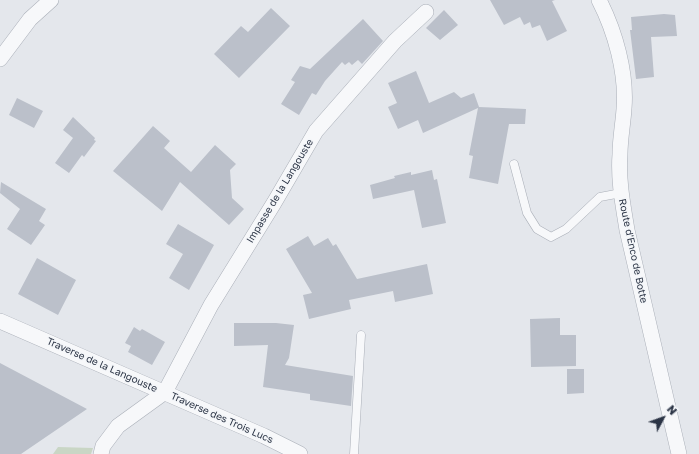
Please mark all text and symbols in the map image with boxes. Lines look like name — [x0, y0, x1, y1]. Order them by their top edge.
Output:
street label: Impasse de la Langouste — [244, 137, 316, 245]
street label: Route d'Enco de Botte — [616, 198, 650, 304]
street label: Traverse de la Langouste — [45, 335, 159, 395]
street label: Traverse des Trois Lucs — [169, 390, 275, 446]
north arrow — [643, 398, 683, 438]
text: N — [665, 402, 680, 417]

